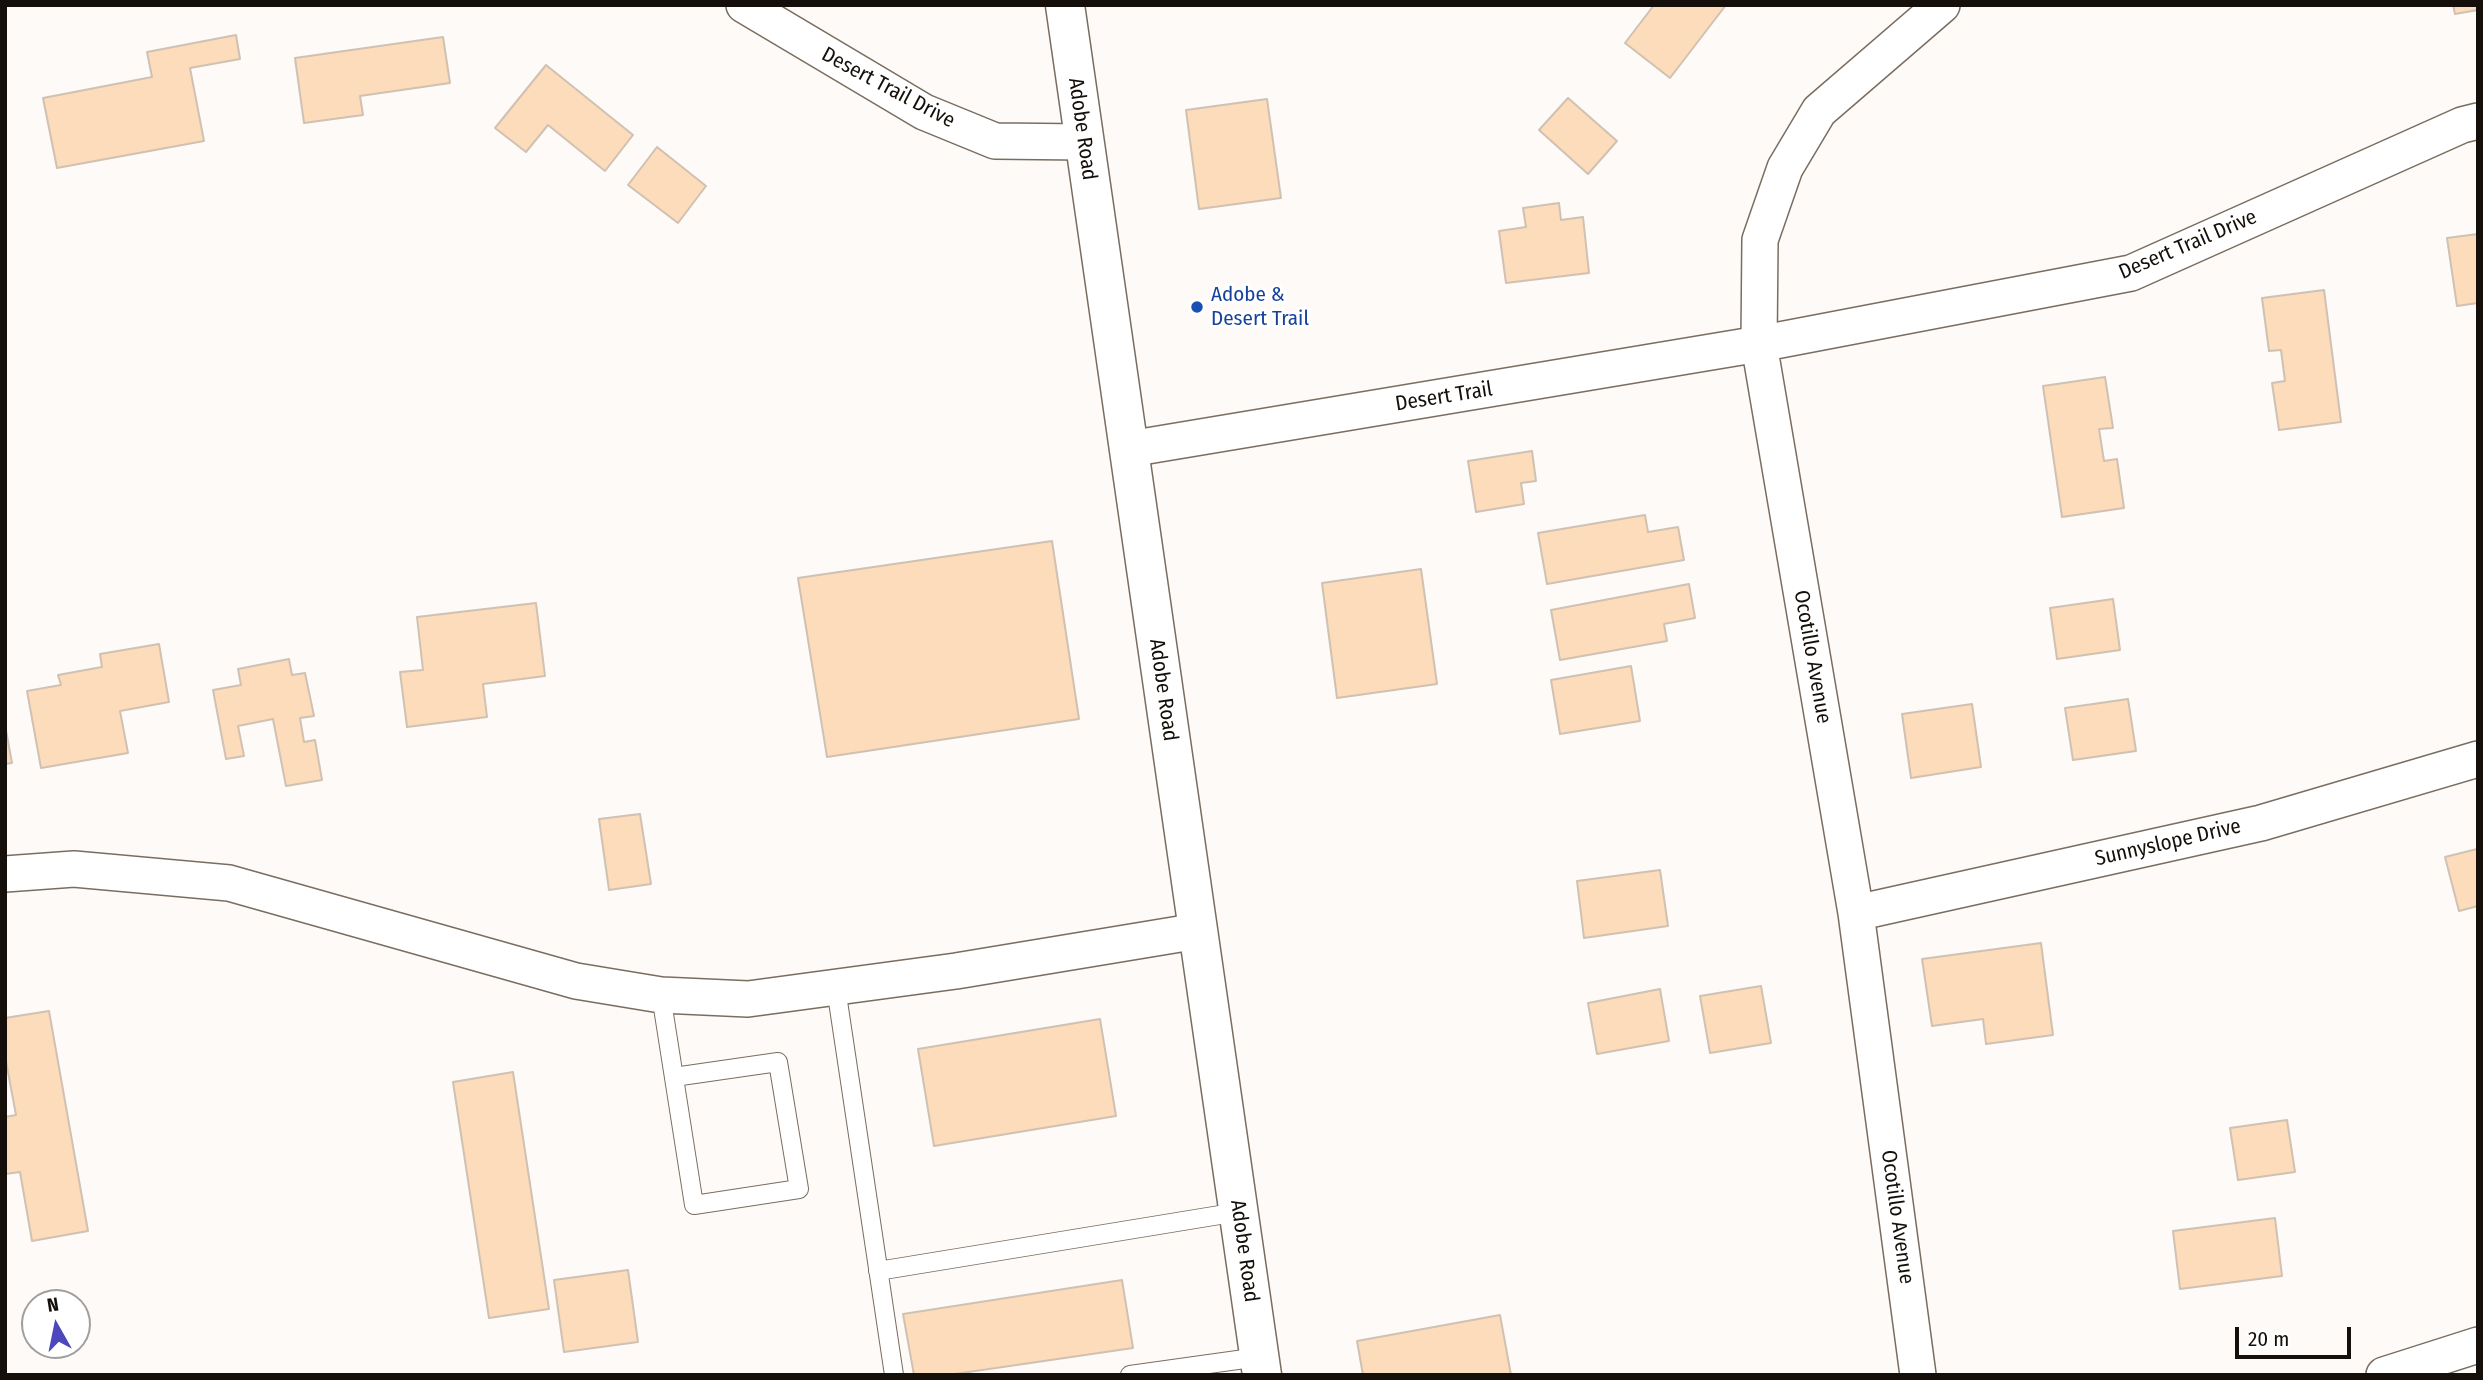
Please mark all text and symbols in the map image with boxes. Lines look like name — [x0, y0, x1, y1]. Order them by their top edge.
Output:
street label: Desert Trail Drive — [817, 42, 959, 134]
street label: Adobe Road — [1062, 76, 1102, 182]
street label: Desert Trail Drive — [2115, 205, 2261, 285]
place label: Adobe & Desert Trail — [1211, 282, 1309, 332]
marker: Adobe & Desert Trail — [1189, 299, 1205, 315]
street label: Desert Trail — [1394, 377, 1494, 417]
street label: Ocotillo Avenue — [1788, 588, 1836, 726]
street label: Adobe Road — [1143, 637, 1183, 743]
street label: Sunnyslope Drive — [2093, 814, 2243, 872]
street label: Ocotillo Avenue — [1875, 1148, 1919, 1286]
street label: Adobe Road — [1224, 1198, 1264, 1304]
north arrow — [21, 1289, 91, 1359]
text: N — [46, 1292, 60, 1317]
scale bar — [2238, 1314, 2354, 1358]
text: 20 m — [2248, 1326, 2289, 1352]

